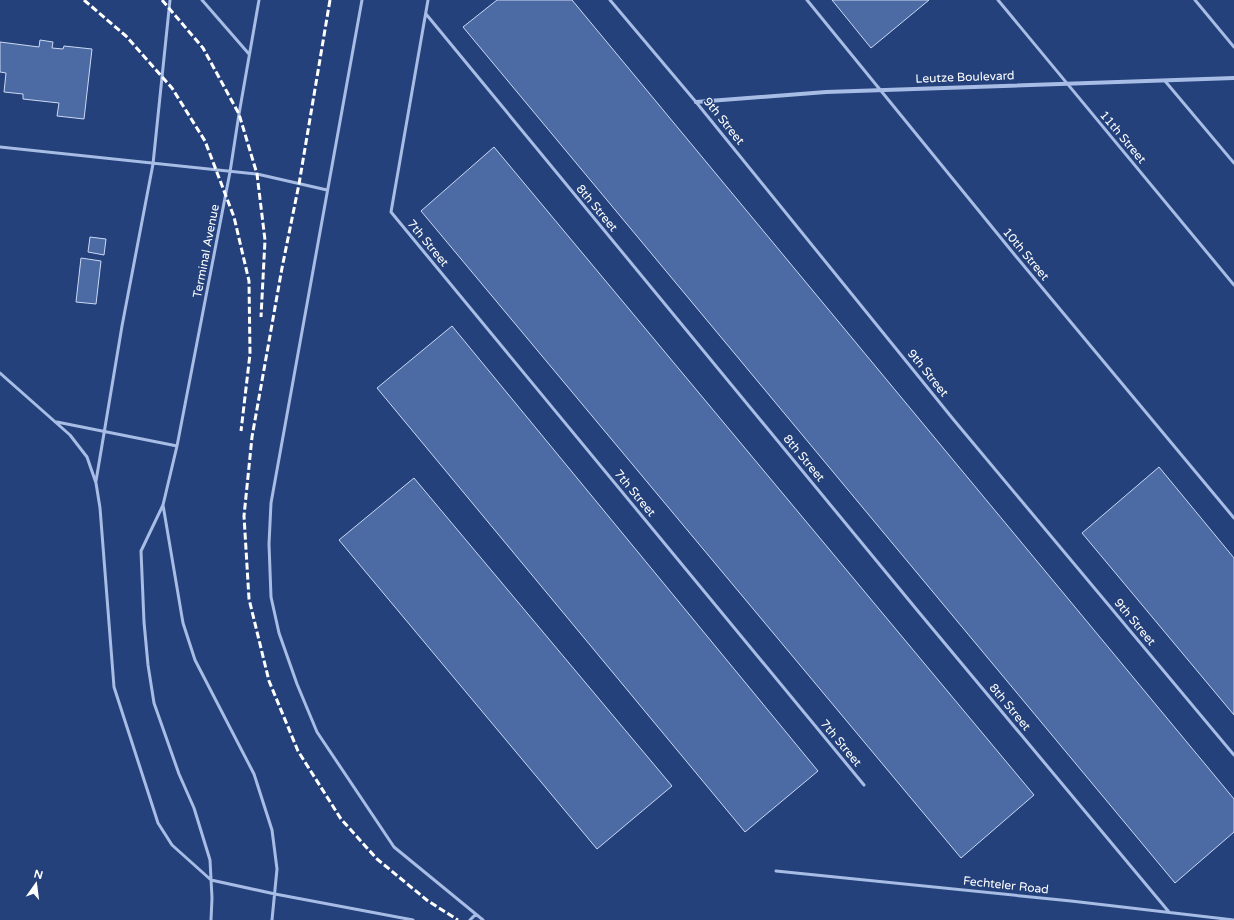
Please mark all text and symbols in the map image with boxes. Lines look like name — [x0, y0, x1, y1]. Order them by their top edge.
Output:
street label: Leutze Boulevard — [915, 68, 1015, 86]
street label: 9th Street — [701, 95, 748, 148]
street label: 11th Street — [1097, 108, 1149, 166]
street label: 8th Street — [573, 182, 621, 235]
street label: Terminal Avenue — [190, 203, 222, 299]
street label: 7th Street — [404, 217, 452, 270]
street label: 10th Street — [1000, 225, 1052, 283]
street label: 9th Street — [905, 347, 952, 400]
street label: 8th Street — [780, 432, 828, 485]
street label: 7th Street — [611, 467, 659, 520]
street label: 9th Street — [1111, 596, 1159, 649]
street label: 8th Street — [986, 681, 1034, 734]
street label: 7th Street — [817, 717, 865, 770]
north arrow — [16, 864, 56, 904]
text: N — [32, 867, 44, 882]
street label: Fechteler Road — [962, 874, 1050, 896]

